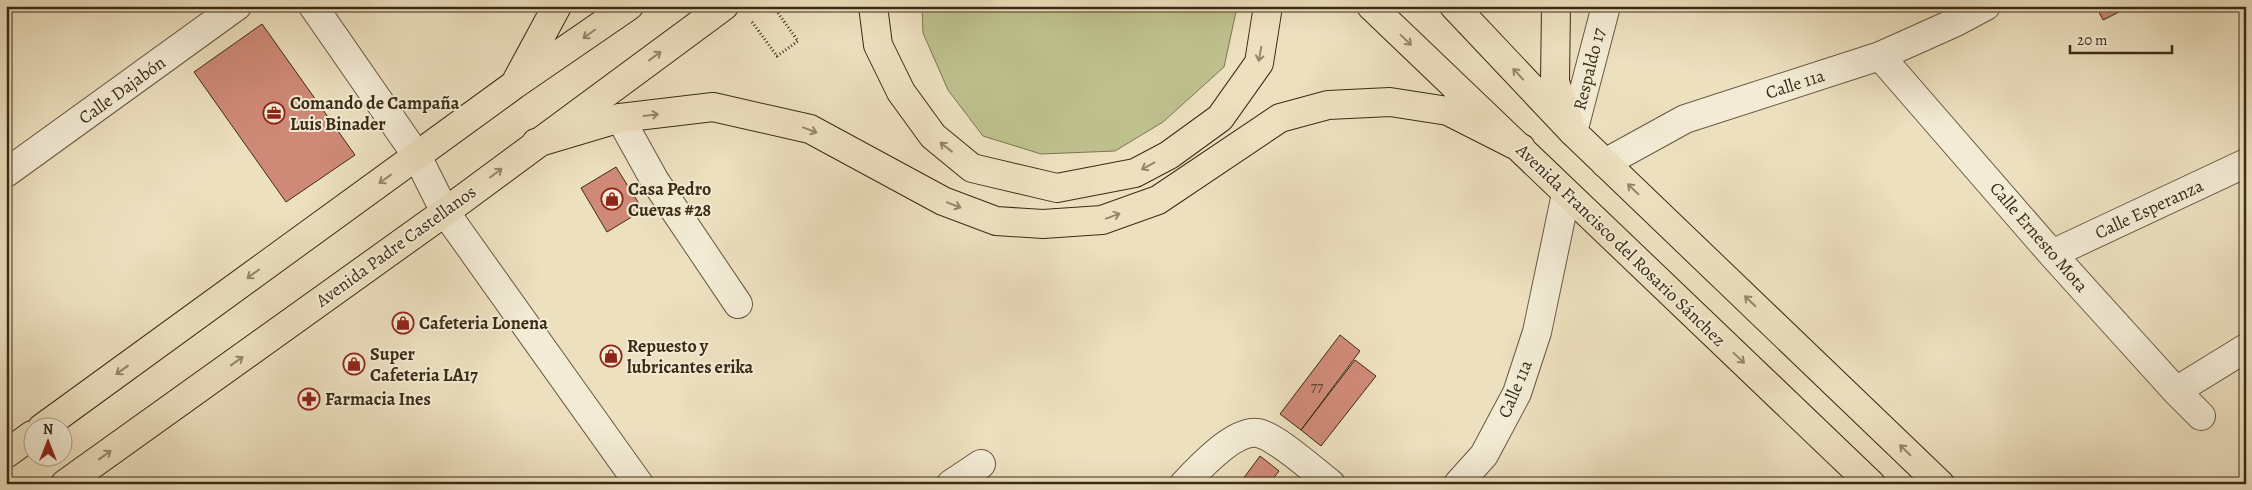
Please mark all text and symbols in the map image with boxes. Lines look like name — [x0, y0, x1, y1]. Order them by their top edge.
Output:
scale bar — [2070, 22, 2172, 54]
street label: Respaldo 17 — [1567, 25, 1611, 113]
one-way arrow — [582, 29, 596, 39]
text: 20 m — [2077, 30, 2108, 50]
one-way arrow — [1400, 34, 1413, 46]
one-way arrow — [1255, 46, 1265, 62]
street label: Calle Dajabón — [74, 50, 170, 130]
one-way arrow — [648, 51, 661, 62]
street label: Calle 11a — [1762, 63, 1828, 105]
one-way arrow — [1512, 68, 1524, 80]
place label: Comando de Campaña Luis Binader — [290, 91, 460, 136]
office icon: Comando de Campaña Luis Binader — [262, 101, 286, 125]
one-way arrow — [643, 110, 659, 120]
one-way arrow — [802, 126, 818, 135]
street label: Avenida Francisco del Rosario Sánchez — [1510, 138, 1731, 352]
one-way arrow — [940, 142, 953, 153]
one-way arrow — [1141, 161, 1156, 171]
one-way arrow — [489, 168, 503, 178]
street label: Calle Esperanza — [2091, 173, 2208, 245]
one-way arrow — [378, 174, 392, 184]
place label: Casa Pedro Cuevas #28 — [628, 177, 711, 222]
street label: Calle Ernesto Mota — [1984, 177, 2094, 298]
street label: Avenida Padre Castellanos — [310, 180, 481, 313]
one-way arrow — [1626, 183, 1639, 195]
shop icon: Casa Pedro Cuevas #28 — [600, 187, 624, 211]
one-way arrow — [946, 201, 962, 210]
one-way arrow — [1105, 211, 1120, 220]
one-way arrow — [247, 269, 261, 279]
one-way arrow — [1744, 295, 1756, 307]
shop icon: Cafeteria Lonena — [391, 311, 415, 335]
place label: Cafeteria Lonena — [419, 311, 548, 335]
place label: Repuesto y lubricantes erika — [627, 334, 754, 379]
place label: Super Cafeteria LA17 — [370, 342, 478, 387]
shop icon: Repuesto y lubricantes erika — [599, 344, 623, 368]
shop icon: Super Cafeteria LA17 — [342, 352, 366, 376]
one-way arrow — [1732, 352, 1745, 364]
one-way arrow — [230, 356, 244, 366]
street label: Calle 11a — [1492, 356, 1538, 422]
one-way arrow — [115, 365, 129, 375]
house number: 77 — [1311, 377, 1324, 397]
pharmacy icon: Farmacia Ines — [297, 387, 321, 411]
place label: Farmacia Ines — [325, 387, 431, 411]
north arrow — [22, 418, 72, 468]
text: N — [43, 420, 53, 439]
one-way arrow — [1899, 444, 1912, 456]
one-way arrow — [97, 450, 111, 460]

